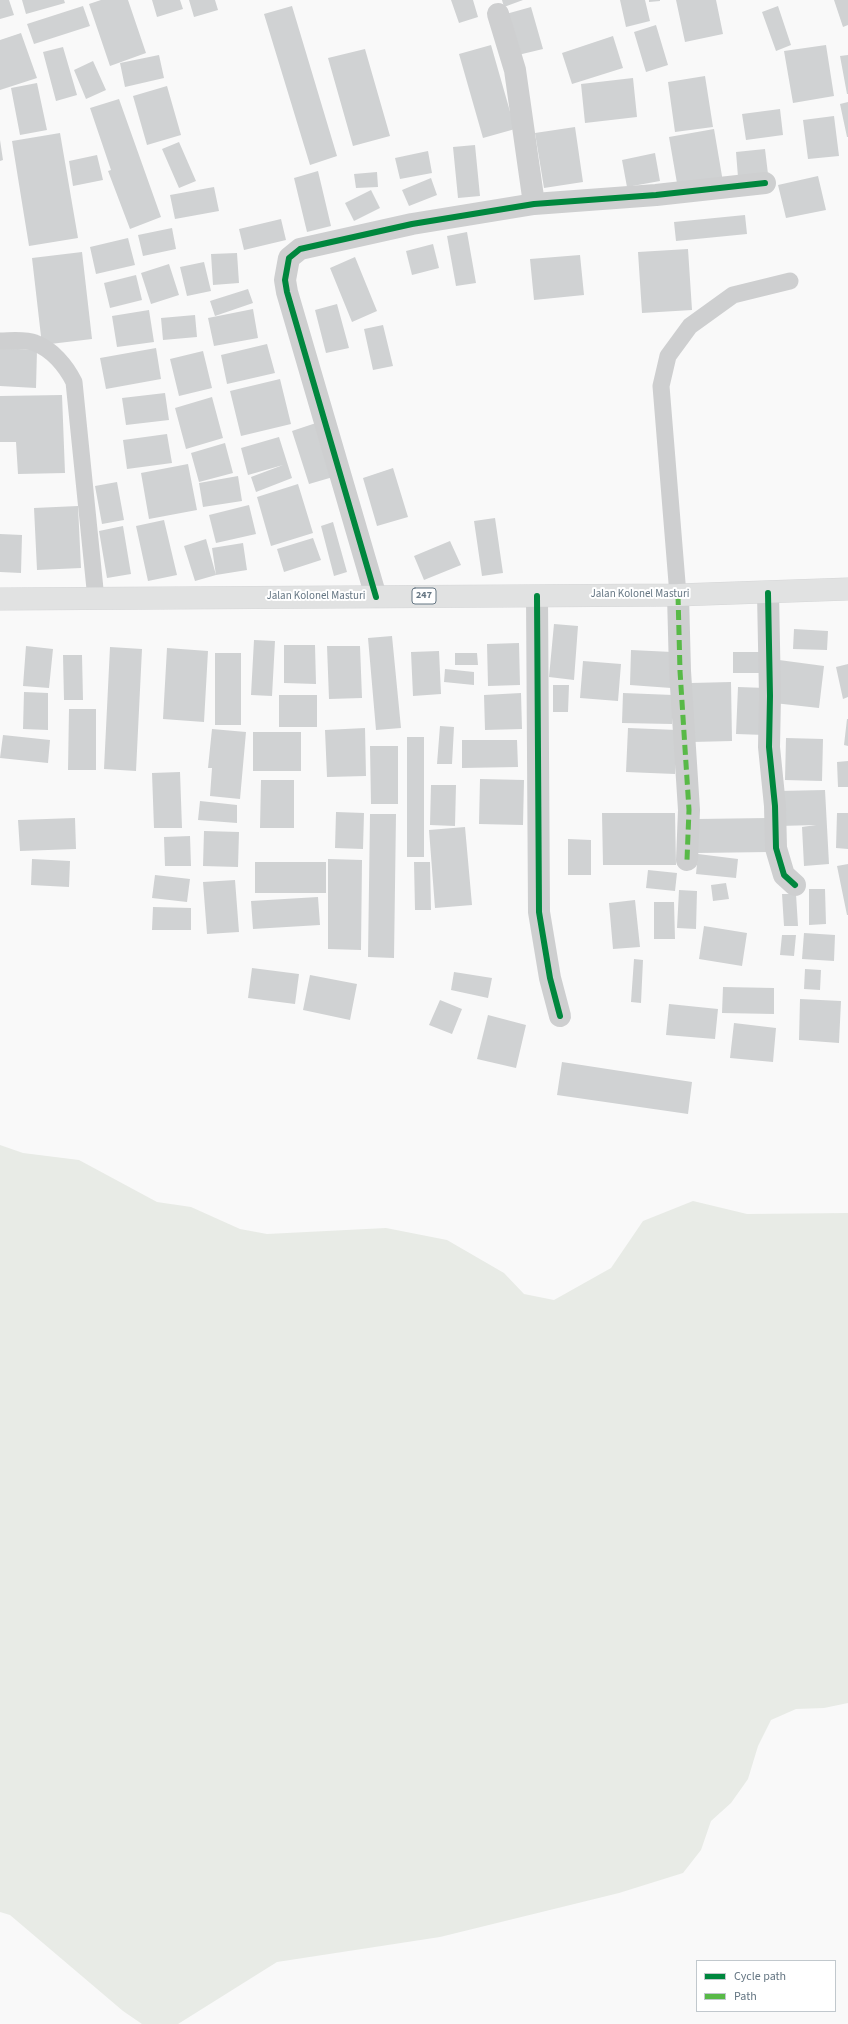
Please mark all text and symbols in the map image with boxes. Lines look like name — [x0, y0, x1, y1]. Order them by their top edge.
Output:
road number: 247 — [412, 588, 436, 604]
street label: Jalan Kolonel Masturi — [590, 588, 690, 602]
street label: Jalan Kolonel Masturi — [266, 590, 366, 604]
legend — [696, 1960, 836, 2012]
text: Cycle path — [734, 1968, 786, 1985]
text: Path — [734, 1988, 757, 2005]

